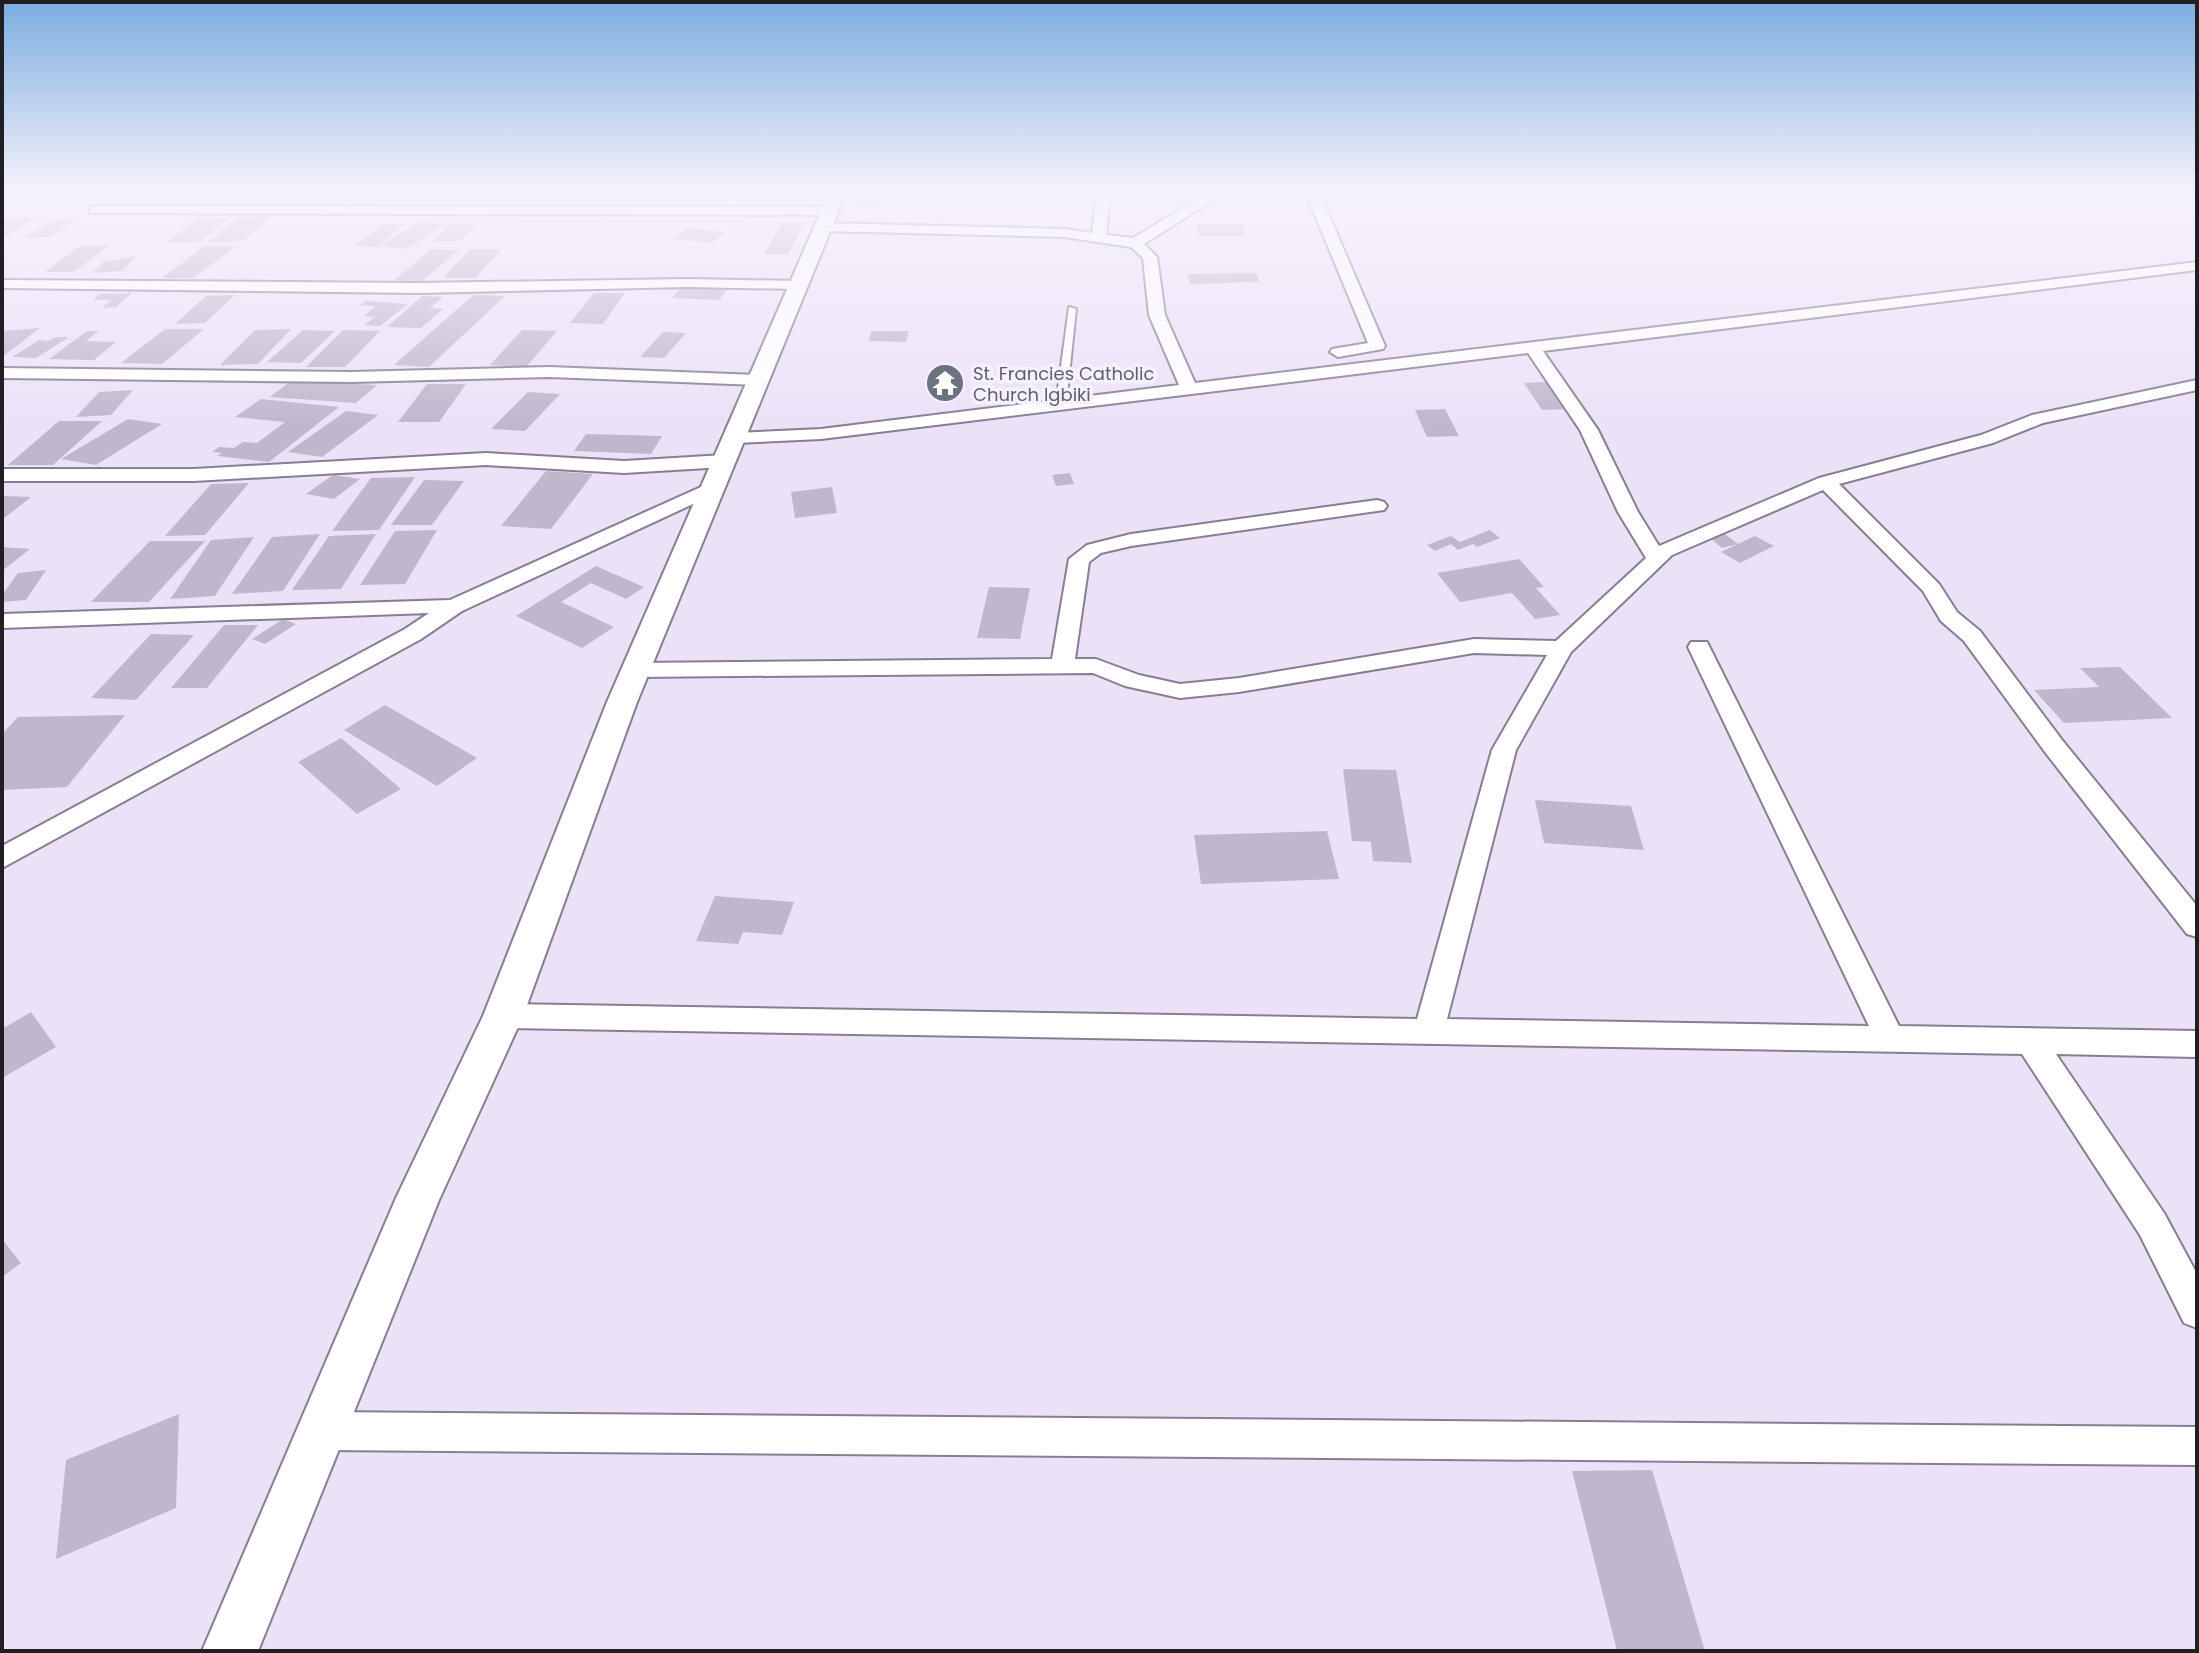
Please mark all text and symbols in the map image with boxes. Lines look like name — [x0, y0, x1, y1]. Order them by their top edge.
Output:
place label: St. Francies Catholic Church Igbiki — [973, 361, 1154, 407]
temple icon: St. Francies Catholic Church Igbiki — [924, 362, 966, 404]

